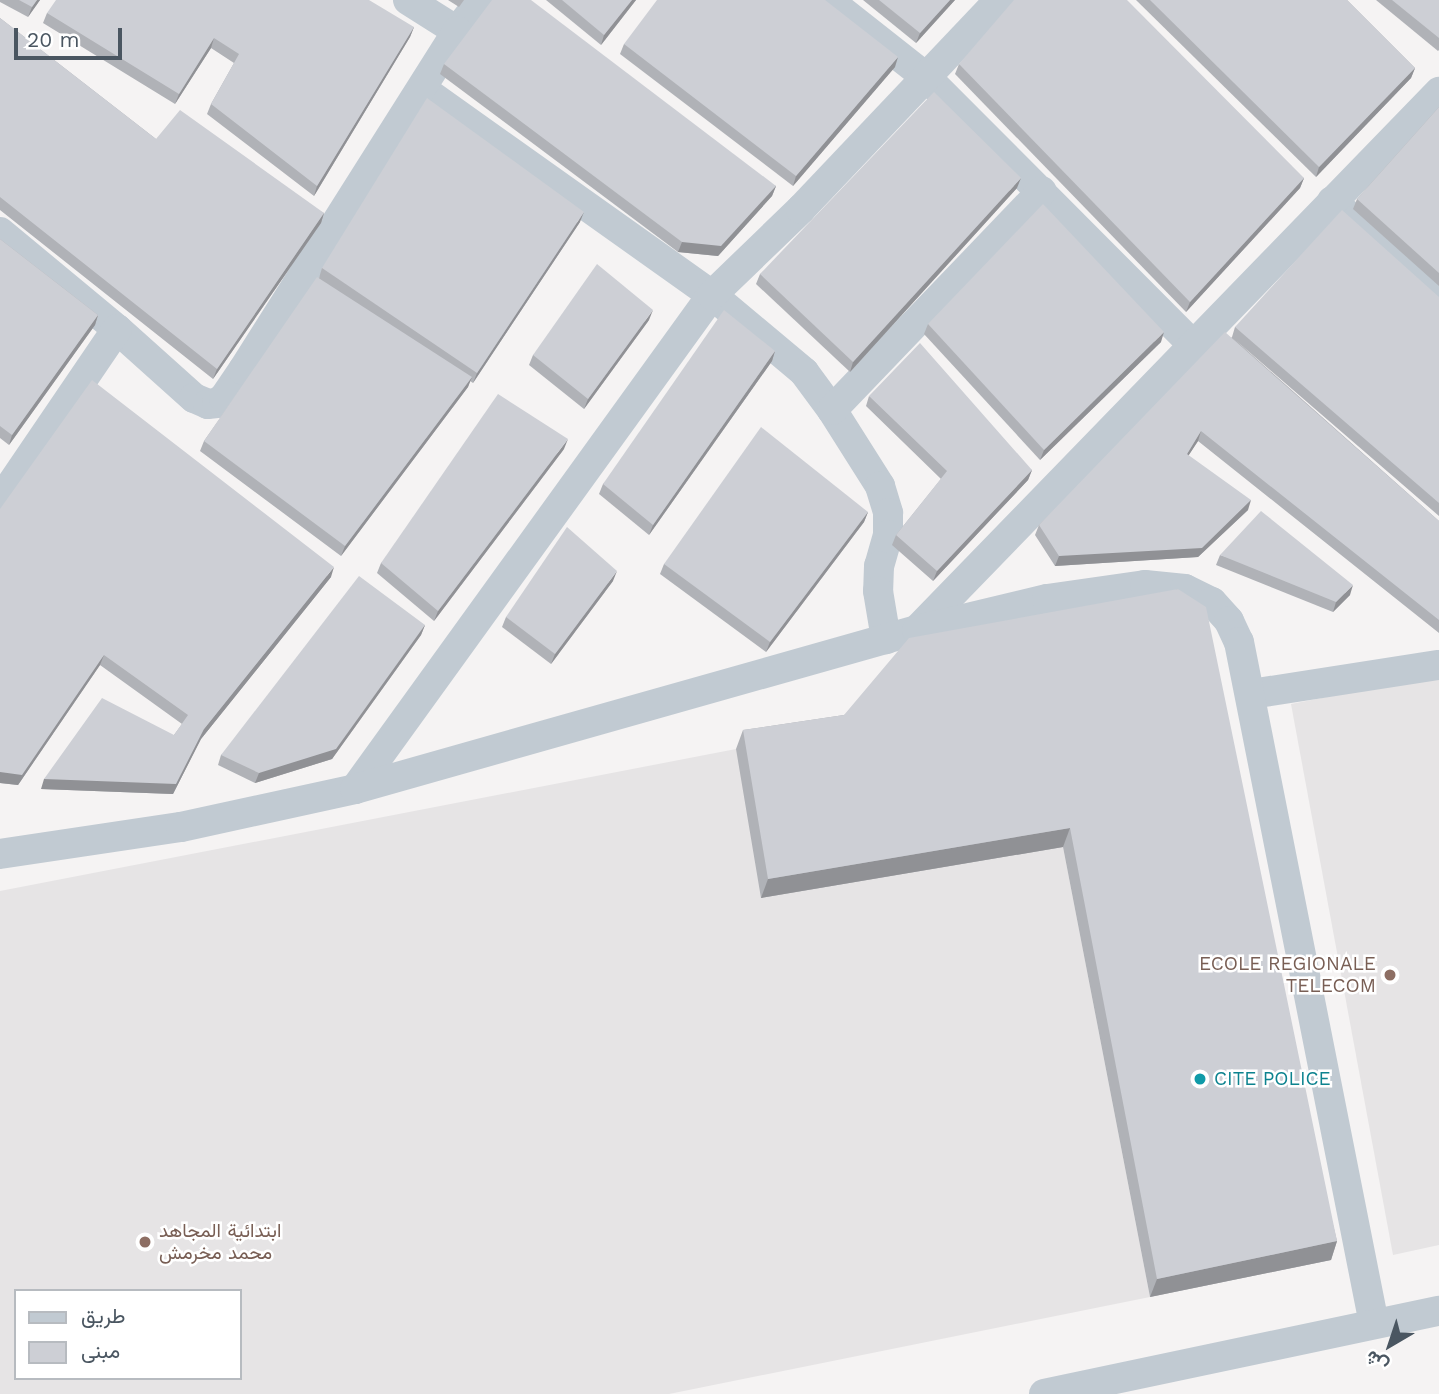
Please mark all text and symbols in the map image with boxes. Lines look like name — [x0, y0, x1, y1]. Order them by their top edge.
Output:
scale bar — [18, 14, 126, 58]
text: 20 m — [27, 27, 79, 52]
place label: ECOLE REGIONALE TELECOM — [1199, 953, 1376, 997]
marker: ECOLE REGIONALE TELECOM — [1382, 967, 1398, 983]
place label: CITE POLICE — [1214, 1068, 1331, 1090]
marker: CITE POLICE — [1192, 1071, 1208, 1087]
place label: ابتدائية المجاهد محمد مخرمش — [159, 1220, 281, 1264]
marker: ابتدائية المجاهد محمد مخرمش — [137, 1234, 153, 1250]
legend — [14, 1289, 242, 1380]
text: طريق — [81, 1303, 126, 1328]
north arrow — [1355, 1310, 1425, 1380]
text: مبنى — [81, 1338, 120, 1363]
text: ش — [1360, 1346, 1393, 1378]

